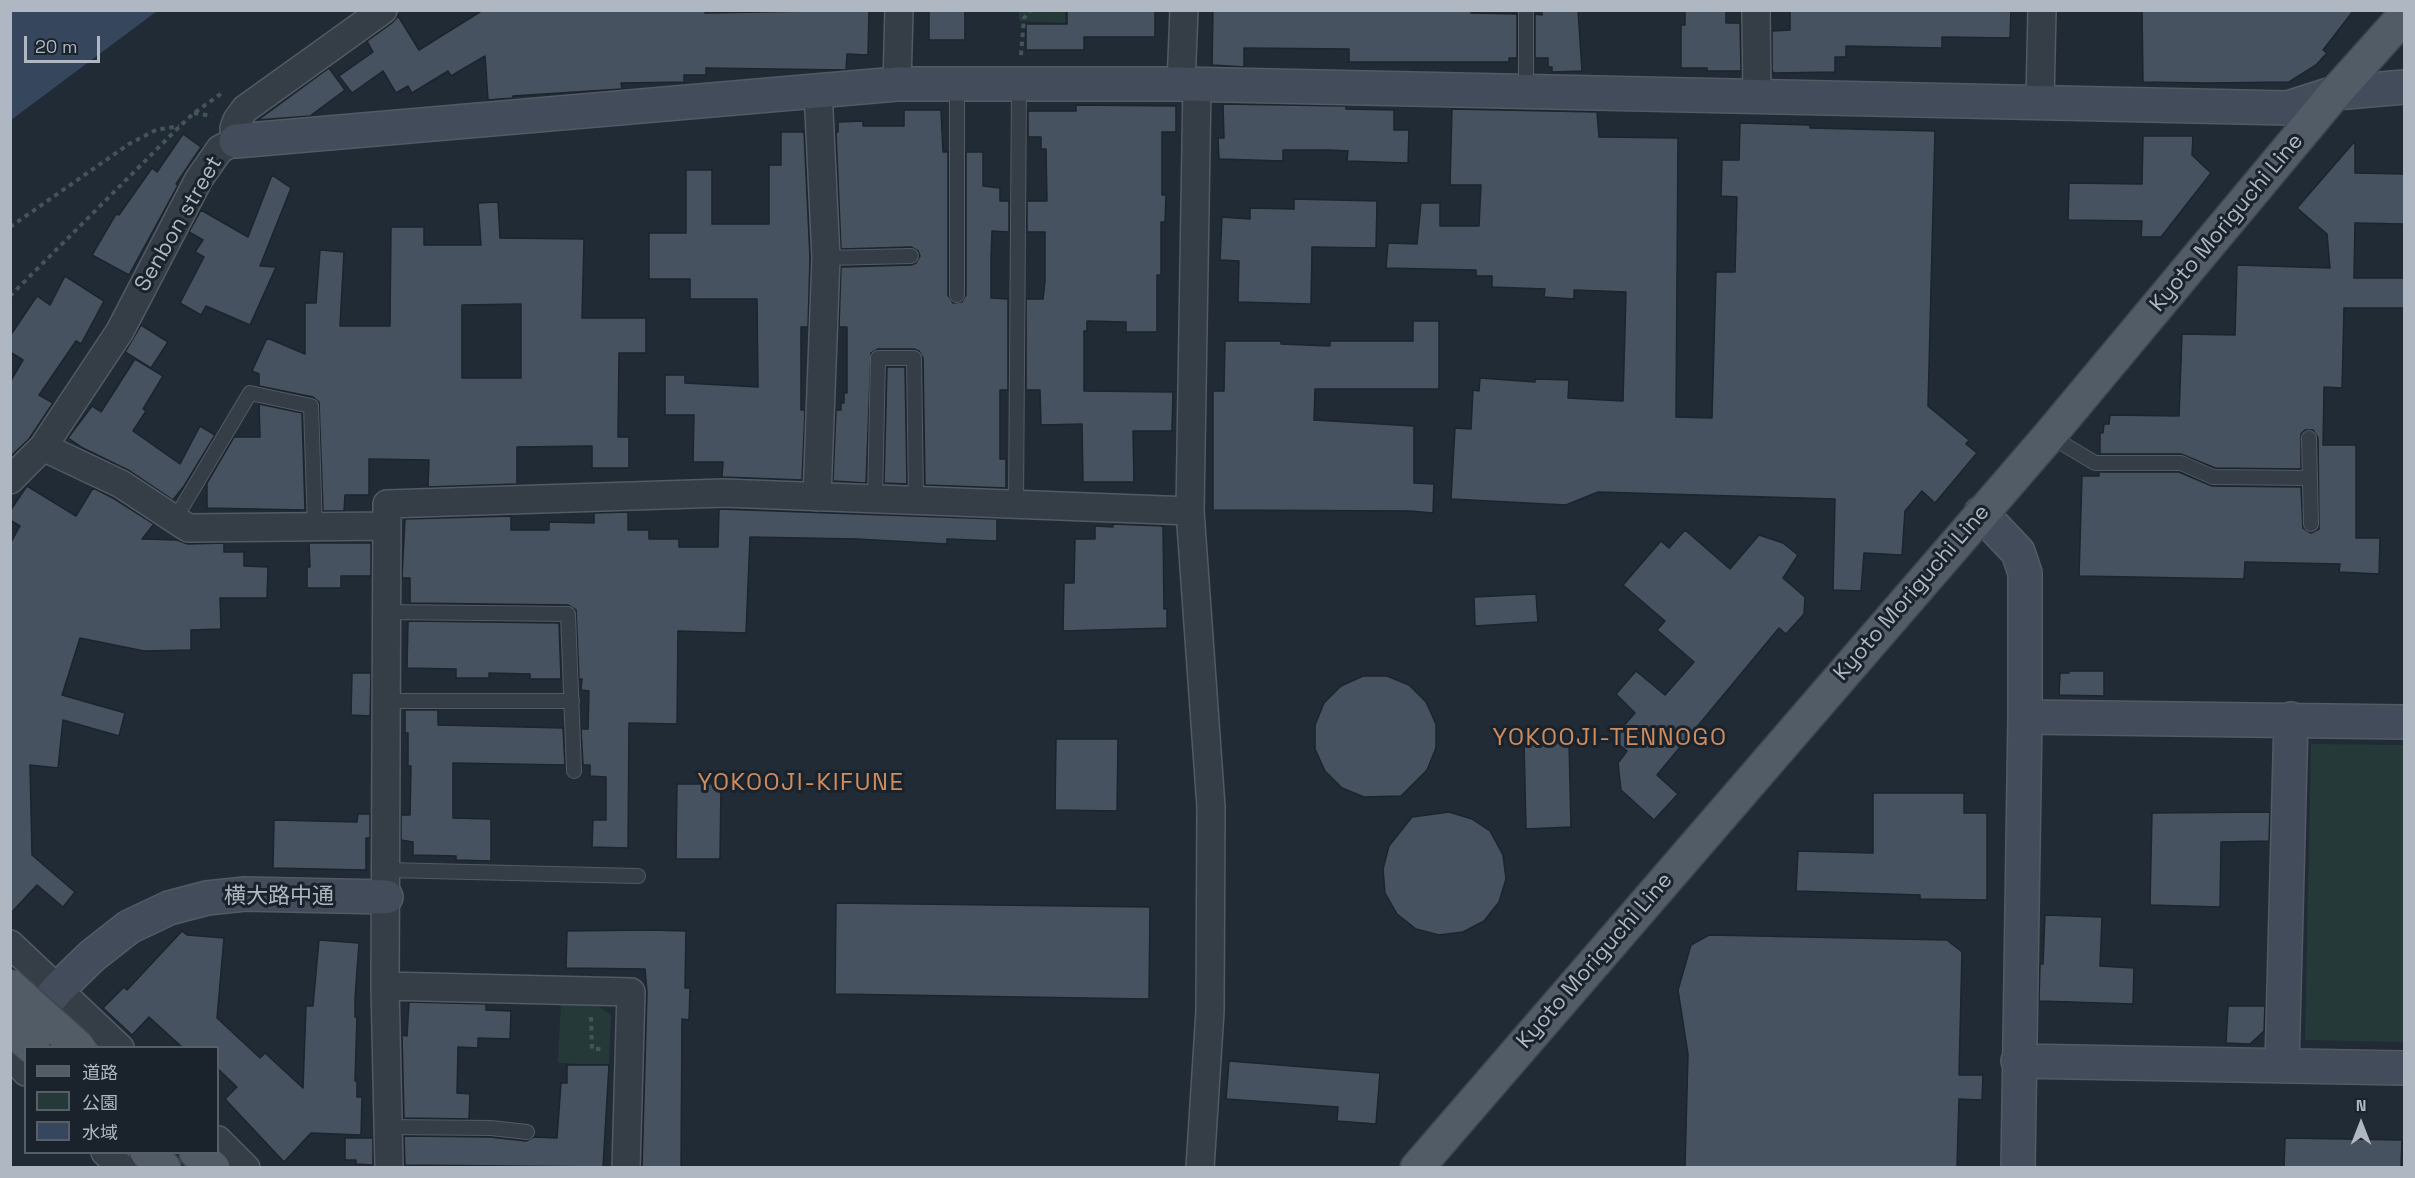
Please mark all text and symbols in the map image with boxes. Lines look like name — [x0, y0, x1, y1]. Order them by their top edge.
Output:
scale bar — [27, 24, 104, 62]
text: 20 m — [35, 35, 78, 58]
street label: Kyoto Moriguchi Line — [2145, 129, 2309, 317]
street label: Senbon street — [130, 152, 228, 296]
street label: Kyoto Moriguchi Line — [1828, 500, 1996, 686]
district label: YOKOOJI-TENNOGO — [1492, 724, 1728, 752]
district label: YOKOOJI-KIFUNE — [698, 769, 904, 797]
street label: Kyoto Moriguchi Line — [1511, 868, 1679, 1054]
street label: 横大路中通 — [224, 884, 334, 910]
legend — [24, 1046, 219, 1154]
text: 道路 — [82, 1061, 118, 1084]
text: 公園 — [82, 1091, 118, 1114]
north arrow — [2331, 1094, 2391, 1154]
text: N — [2356, 1095, 2366, 1116]
text: 水域 — [82, 1121, 118, 1144]

